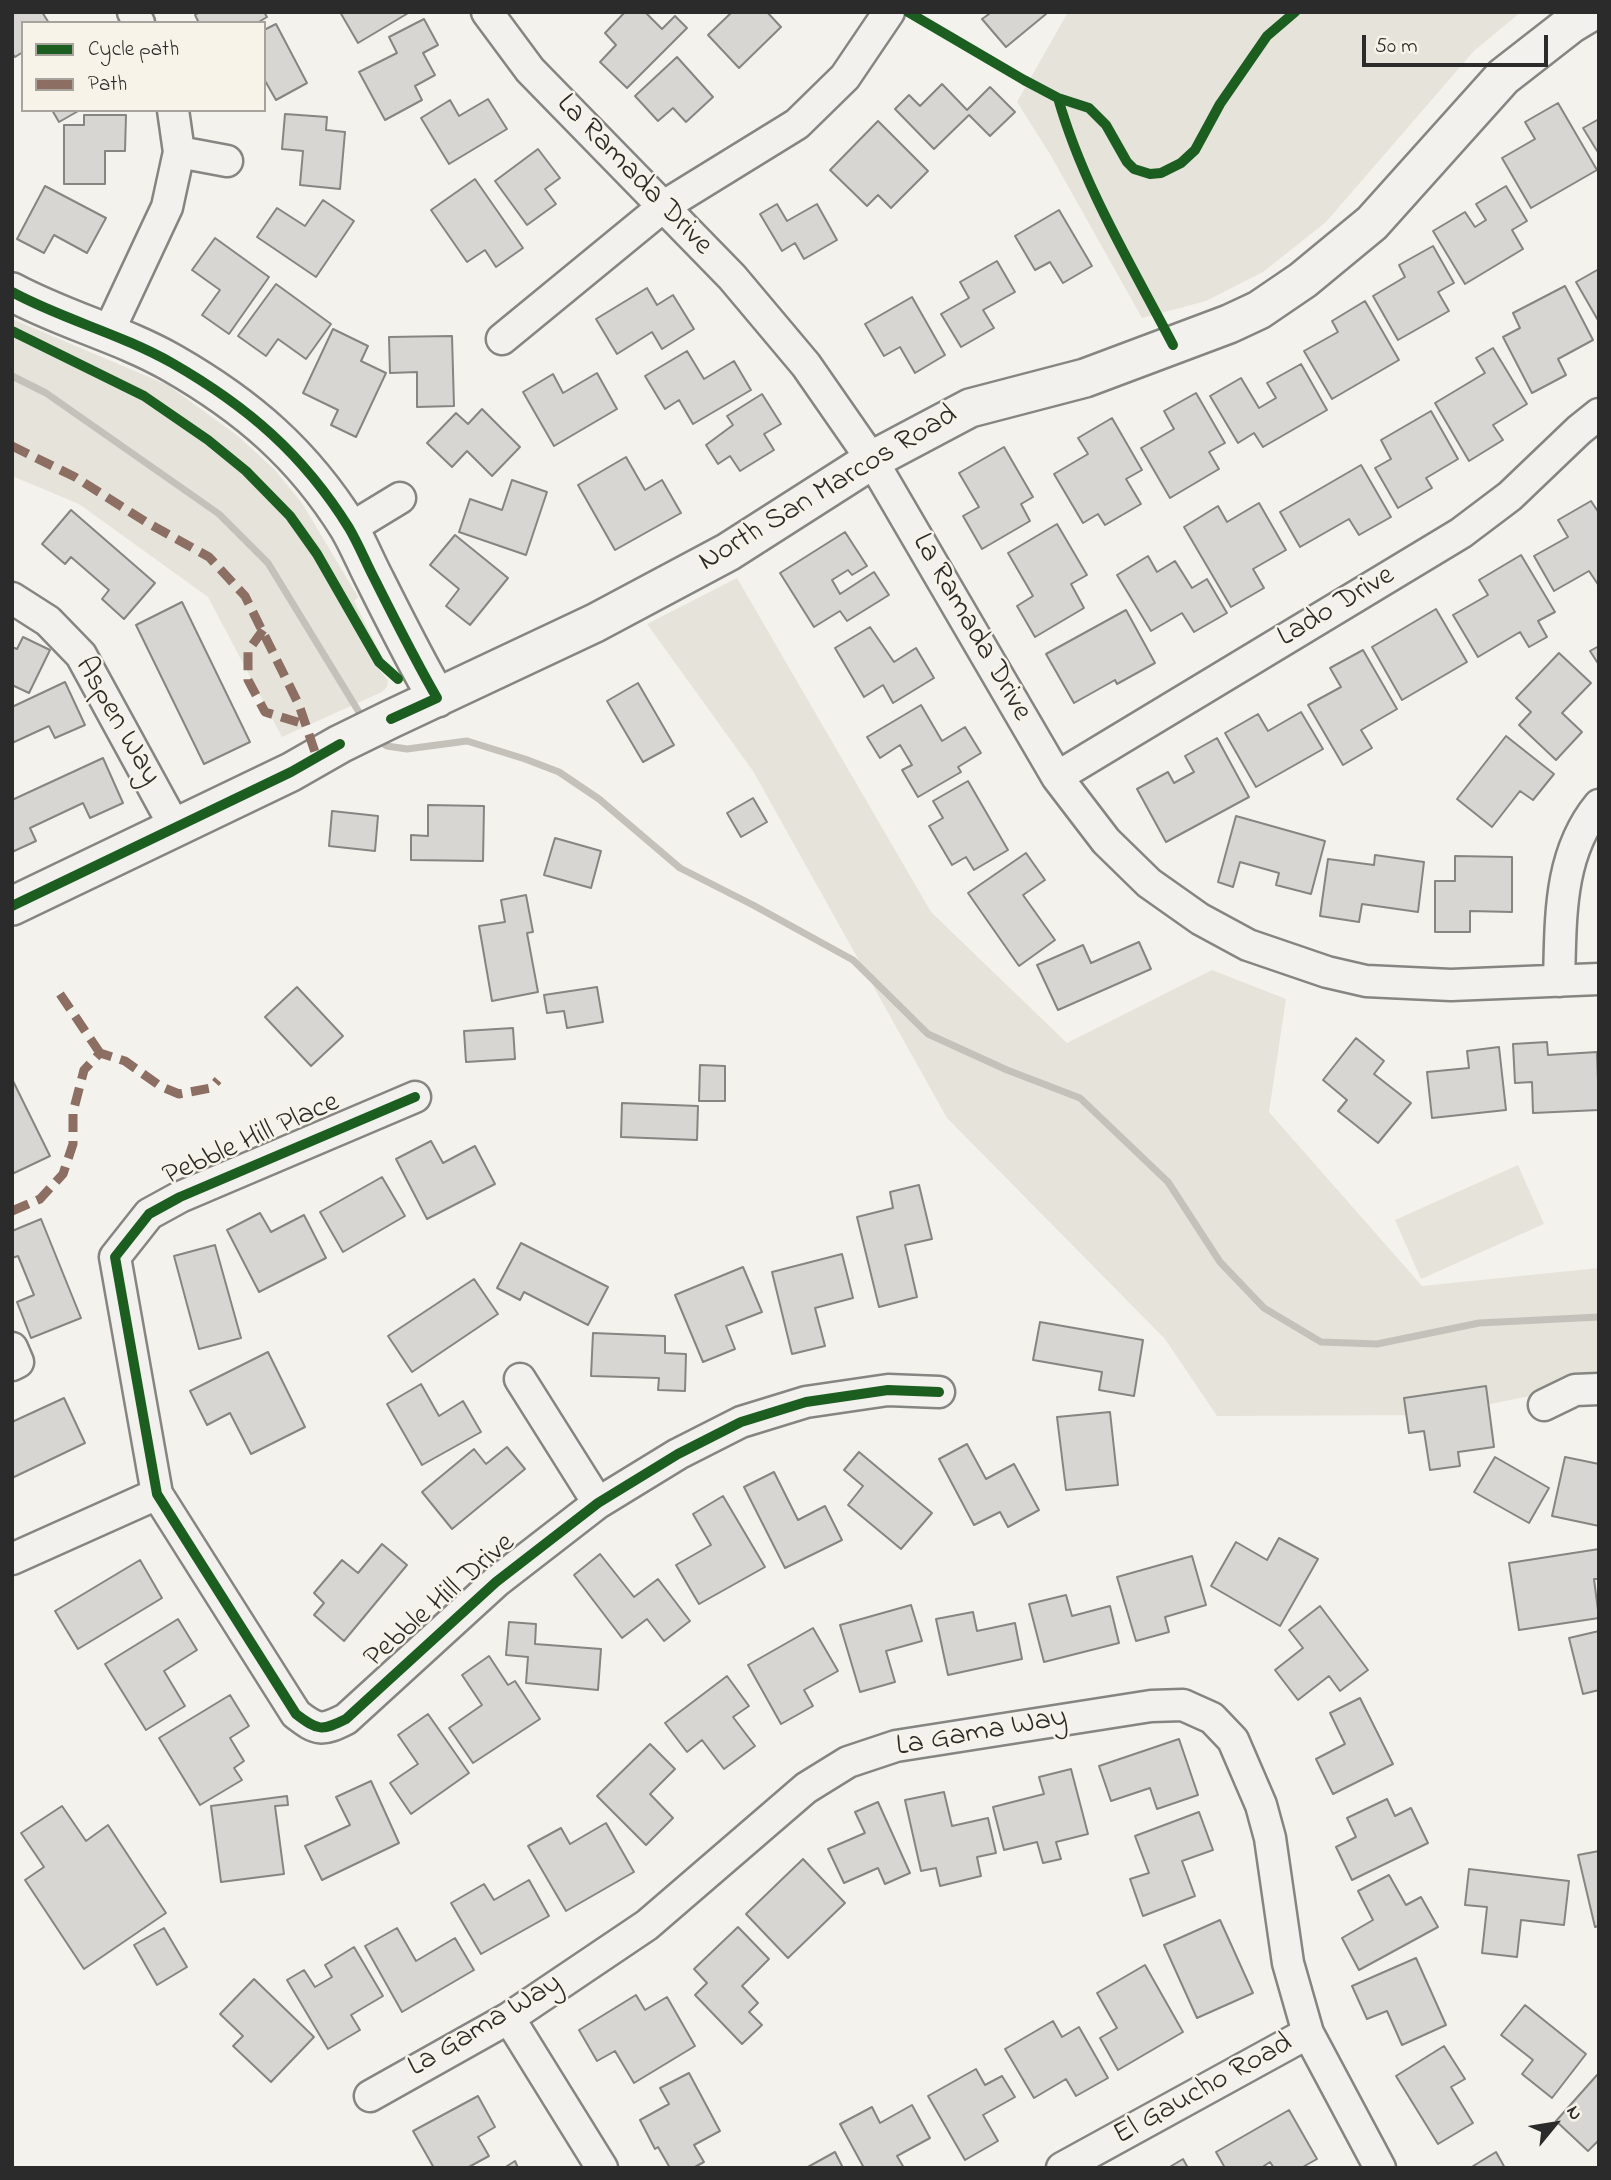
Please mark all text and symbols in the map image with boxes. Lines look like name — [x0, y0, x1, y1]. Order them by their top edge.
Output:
legend — [21, 21, 266, 112]
scale bar — [1366, 21, 1552, 65]
text: 50 m — [1375, 32, 1418, 62]
text: Cycle path — [88, 35, 179, 65]
text: Path — [88, 70, 127, 100]
street label: La Ramada Drive — [547, 88, 719, 264]
street label: North San Marcos Road — [693, 399, 965, 581]
street label: La Ramada Drive — [902, 528, 1038, 728]
street label: Lado Drive — [1272, 559, 1402, 657]
street label: Aspen Way — [65, 652, 167, 792]
street label: Pebble Hill Place — [158, 1086, 346, 1196]
street label: Pebble Hill Drive — [358, 1527, 524, 1677]
street label: La Gama Way — [894, 1701, 1070, 1767]
street label: La Gama Way — [403, 1967, 569, 2087]
street label: El Gaucho Road — [1108, 2027, 1300, 2155]
north arrow — [1520, 2089, 1590, 2159]
text: N — [1559, 2101, 1589, 2126]

